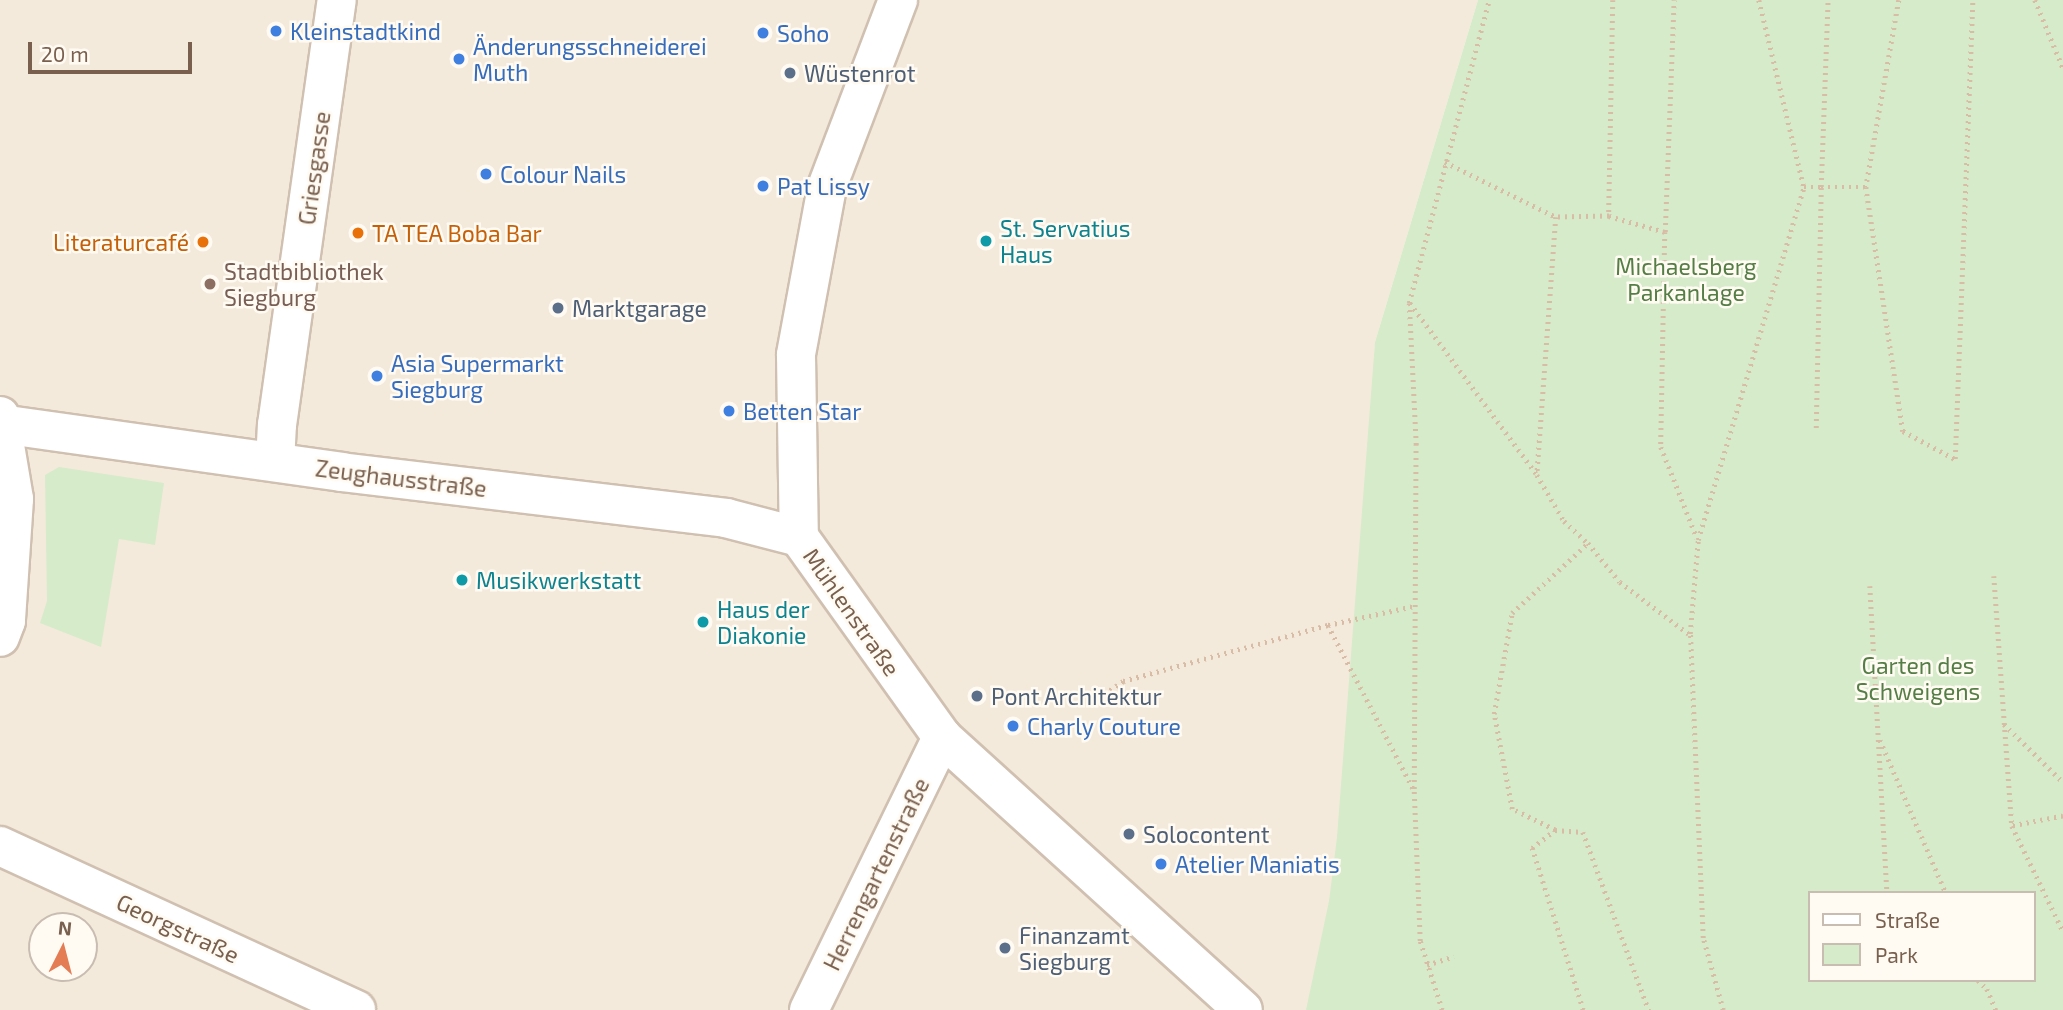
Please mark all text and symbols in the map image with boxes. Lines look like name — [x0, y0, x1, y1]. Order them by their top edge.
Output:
place label: Kleinstadtkind — [290, 17, 441, 45]
place label: Soho — [777, 19, 829, 47]
marker: Kleinstadtkind — [268, 23, 284, 39]
marker: Soho — [755, 25, 771, 41]
scale bar — [32, 28, 196, 72]
place label: Änderungsschneiderei Muth — [473, 32, 707, 86]
text: 20 m — [41, 41, 89, 66]
marker: Änderungsschneiderei Muth — [451, 51, 467, 67]
place label: Wüstenrot — [804, 59, 916, 87]
marker: Wüstenrot — [782, 65, 798, 81]
street label: Griesgasse — [292, 109, 336, 227]
place label: Colour Nails — [500, 160, 627, 188]
marker: Colour Nails — [478, 166, 494, 182]
place label: Pat Lissy — [777, 172, 870, 200]
marker: Pat Lissy — [755, 178, 771, 194]
place label: St. Servatius Haus — [1000, 214, 1130, 268]
place label: TA TEA Boba Bar — [372, 219, 543, 247]
marker: TA TEA Boba Bar — [350, 225, 366, 241]
place label: Literaturcafé — [53, 228, 189, 256]
marker: St. Servatius Haus — [978, 233, 994, 249]
marker: Literaturcafé — [195, 234, 211, 250]
park label: Michaelsberg Parkanlage — [1615, 252, 1757, 306]
place label: Stadtbibliothek Siegburg — [224, 257, 384, 311]
marker: Stadtbibliothek Siegburg — [202, 276, 218, 292]
place label: Marktgarage — [572, 294, 707, 322]
marker: Marktgarage — [550, 300, 566, 316]
place label: Asia Supermarkt Siegburg — [391, 349, 564, 403]
marker: Asia Supermarkt Siegburg — [369, 368, 385, 384]
place label: Betten Star — [743, 397, 861, 425]
marker: Betten Star — [721, 403, 737, 419]
street label: Zeughausstraße — [314, 454, 488, 502]
street label: Mühlenstraße — [798, 543, 906, 681]
place label: Musikwerkstatt — [476, 566, 641, 594]
marker: Musikwerkstatt — [454, 572, 470, 588]
place label: Haus der Diakonie — [717, 595, 810, 649]
marker: Haus der Diakonie — [695, 614, 711, 630]
park label: Garten des Schweigens — [1856, 651, 1980, 705]
place label: Pont Architektur — [991, 682, 1162, 710]
marker: Pont Architektur — [969, 688, 985, 704]
place label: Charly Couture — [1027, 712, 1181, 740]
marker: Charly Couture — [1005, 718, 1021, 734]
street label: Herrengartenstraße — [817, 773, 935, 975]
place label: Solocontent — [1143, 820, 1270, 848]
marker: Solocontent — [1121, 826, 1137, 842]
place label: Atelier Maniatis — [1175, 850, 1340, 878]
marker: Atelier Maniatis — [1153, 856, 1169, 872]
street label: Georgstraße — [112, 888, 244, 968]
legend — [1808, 891, 2035, 982]
text: Straße — [1875, 907, 1940, 932]
north arrow — [28, 912, 98, 982]
text: N — [57, 915, 73, 940]
place label: Finanzamt Siegburg — [1019, 921, 1130, 975]
marker: Finanzamt Siegburg — [997, 940, 1013, 956]
text: Park — [1875, 942, 1918, 967]

